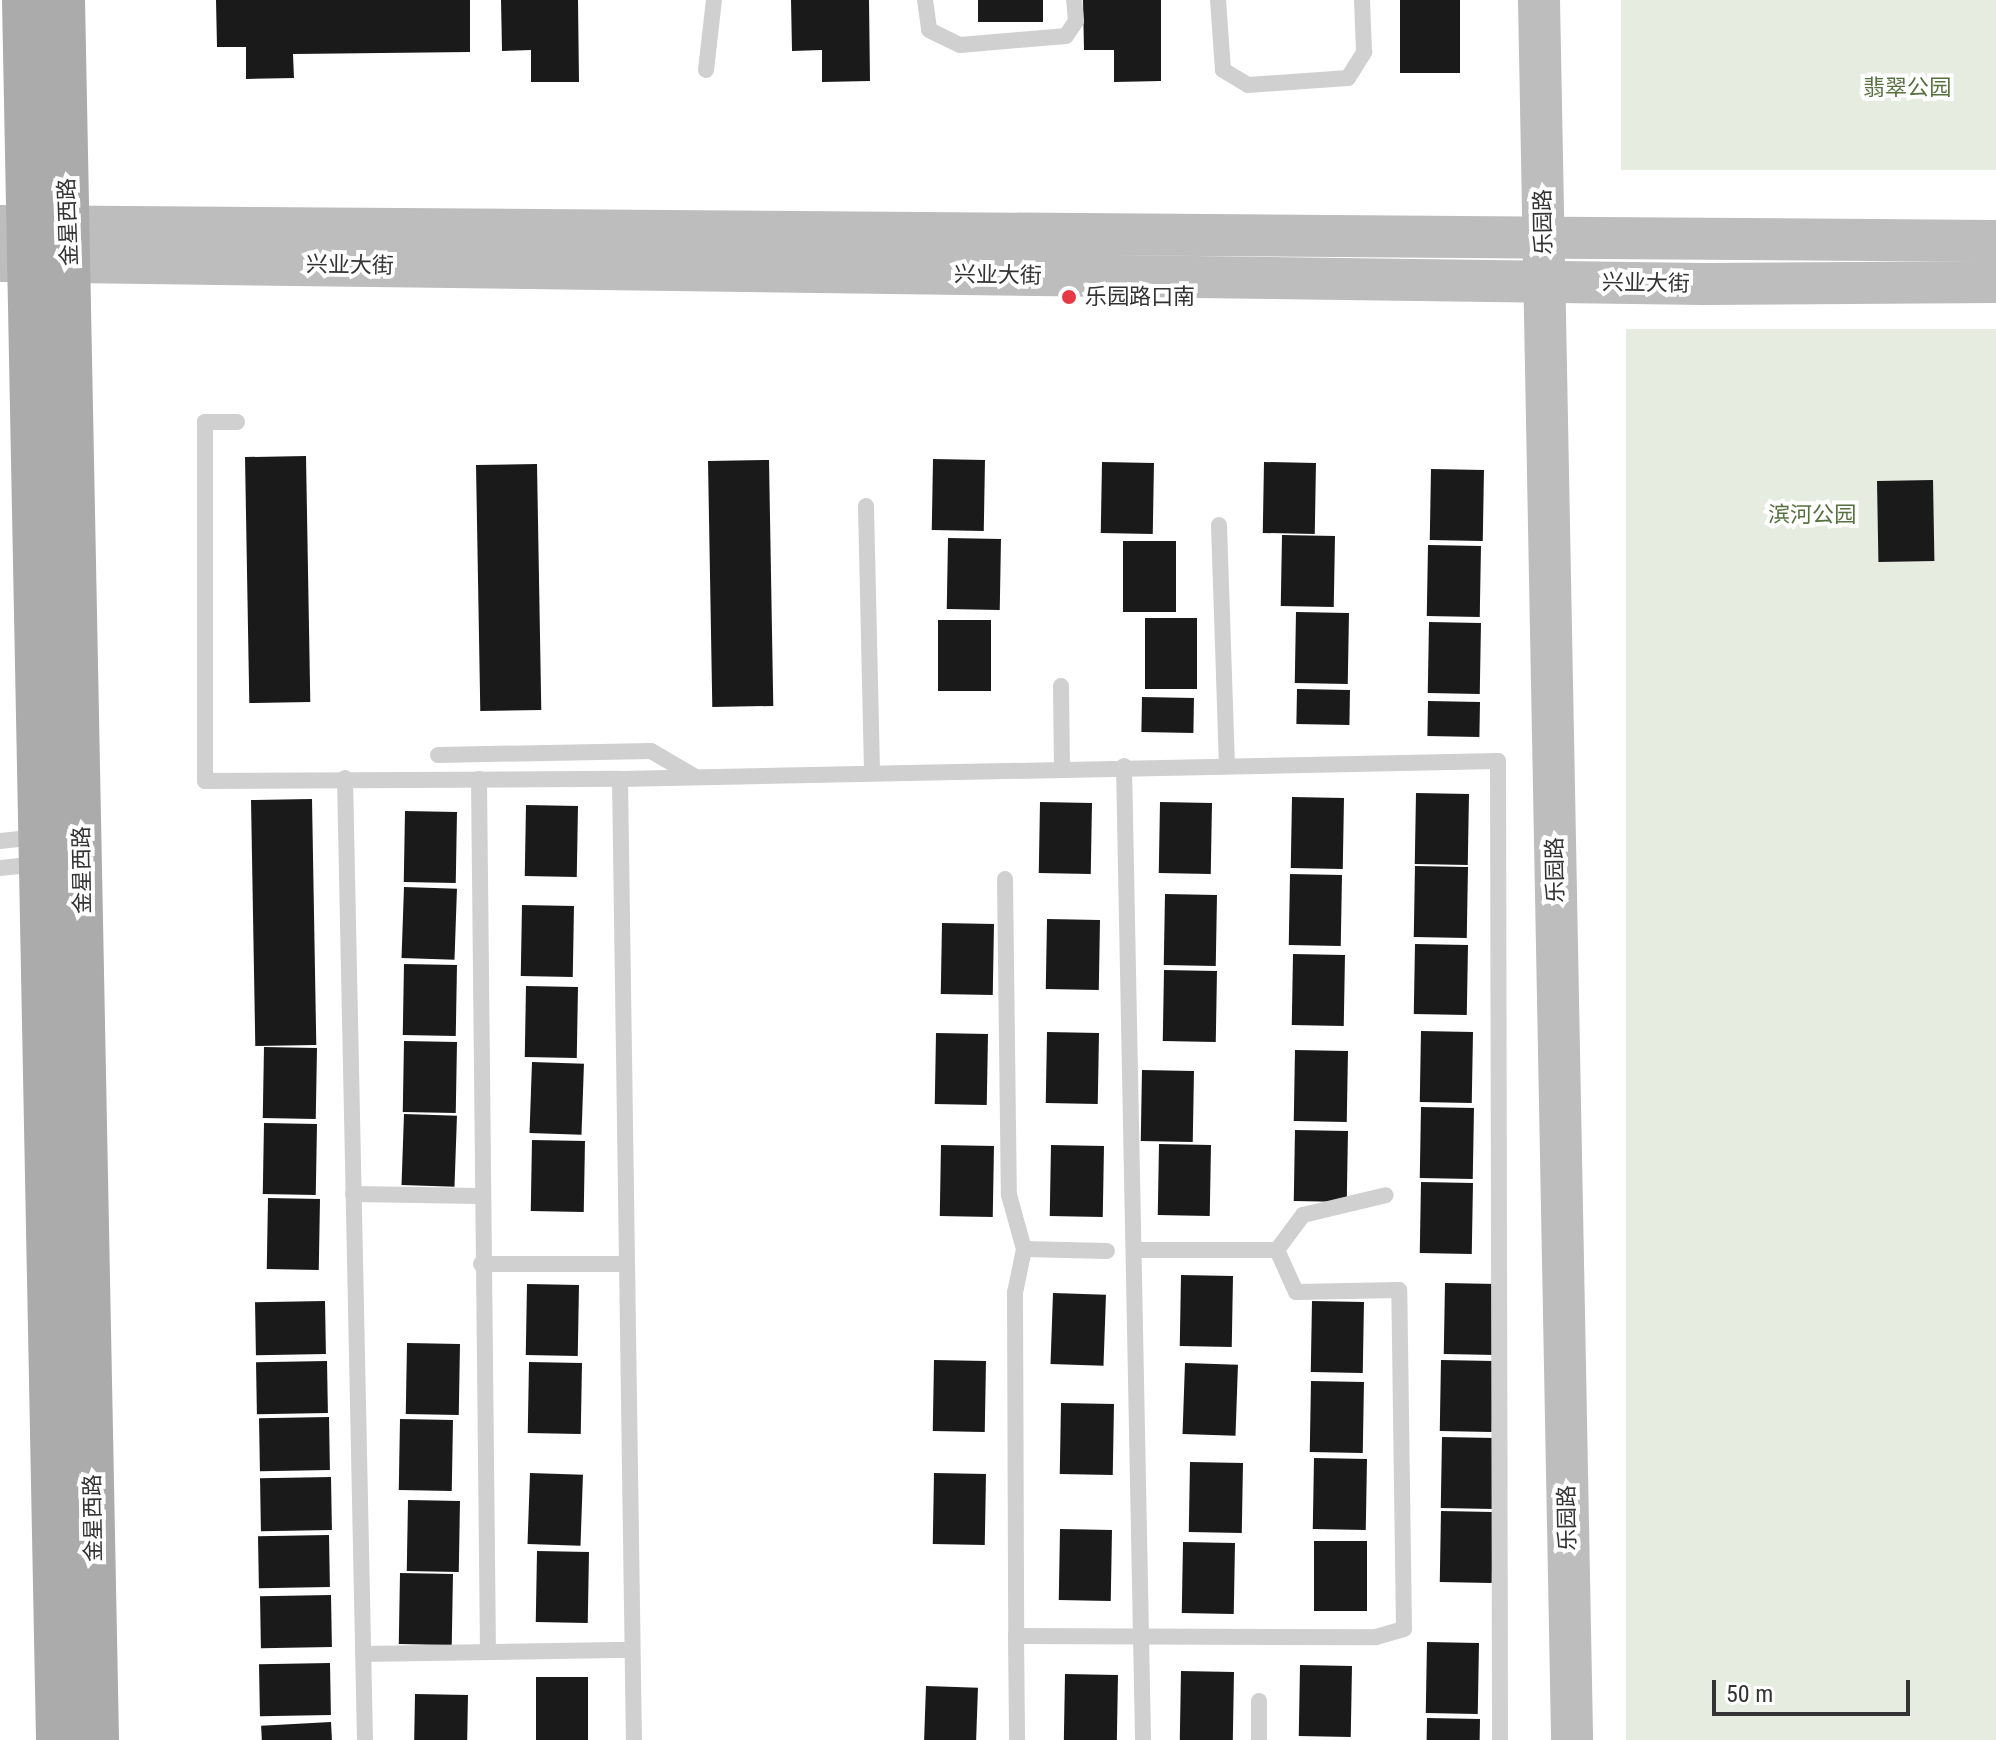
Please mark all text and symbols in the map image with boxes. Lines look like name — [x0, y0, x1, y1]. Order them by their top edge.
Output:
park label: 翡翠公园 — [1863, 75, 1951, 101]
street label: 金星西路 — [53, 178, 83, 266]
street label: 乐园路 — [1529, 189, 1557, 255]
street label: 兴业大街 — [306, 251, 394, 279]
street label: 兴业大街 — [954, 261, 1042, 289]
street label: 兴业大街 — [1602, 269, 1690, 297]
place label: 乐园路口南 — [1085, 284, 1195, 310]
marker: 乐园路口南 — [1060, 288, 1078, 306]
park label: 滨河公园 — [1768, 502, 1856, 528]
street label: 金星西路 — [68, 826, 96, 914]
street label: 乐园路 — [1541, 837, 1569, 903]
street label: 金星西路 — [79, 1474, 107, 1562]
street label: 乐园路 — [1553, 1485, 1581, 1551]
scale bar — [1716, 1664, 1914, 1714]
text: 50 m — [1726, 1680, 1773, 1708]

